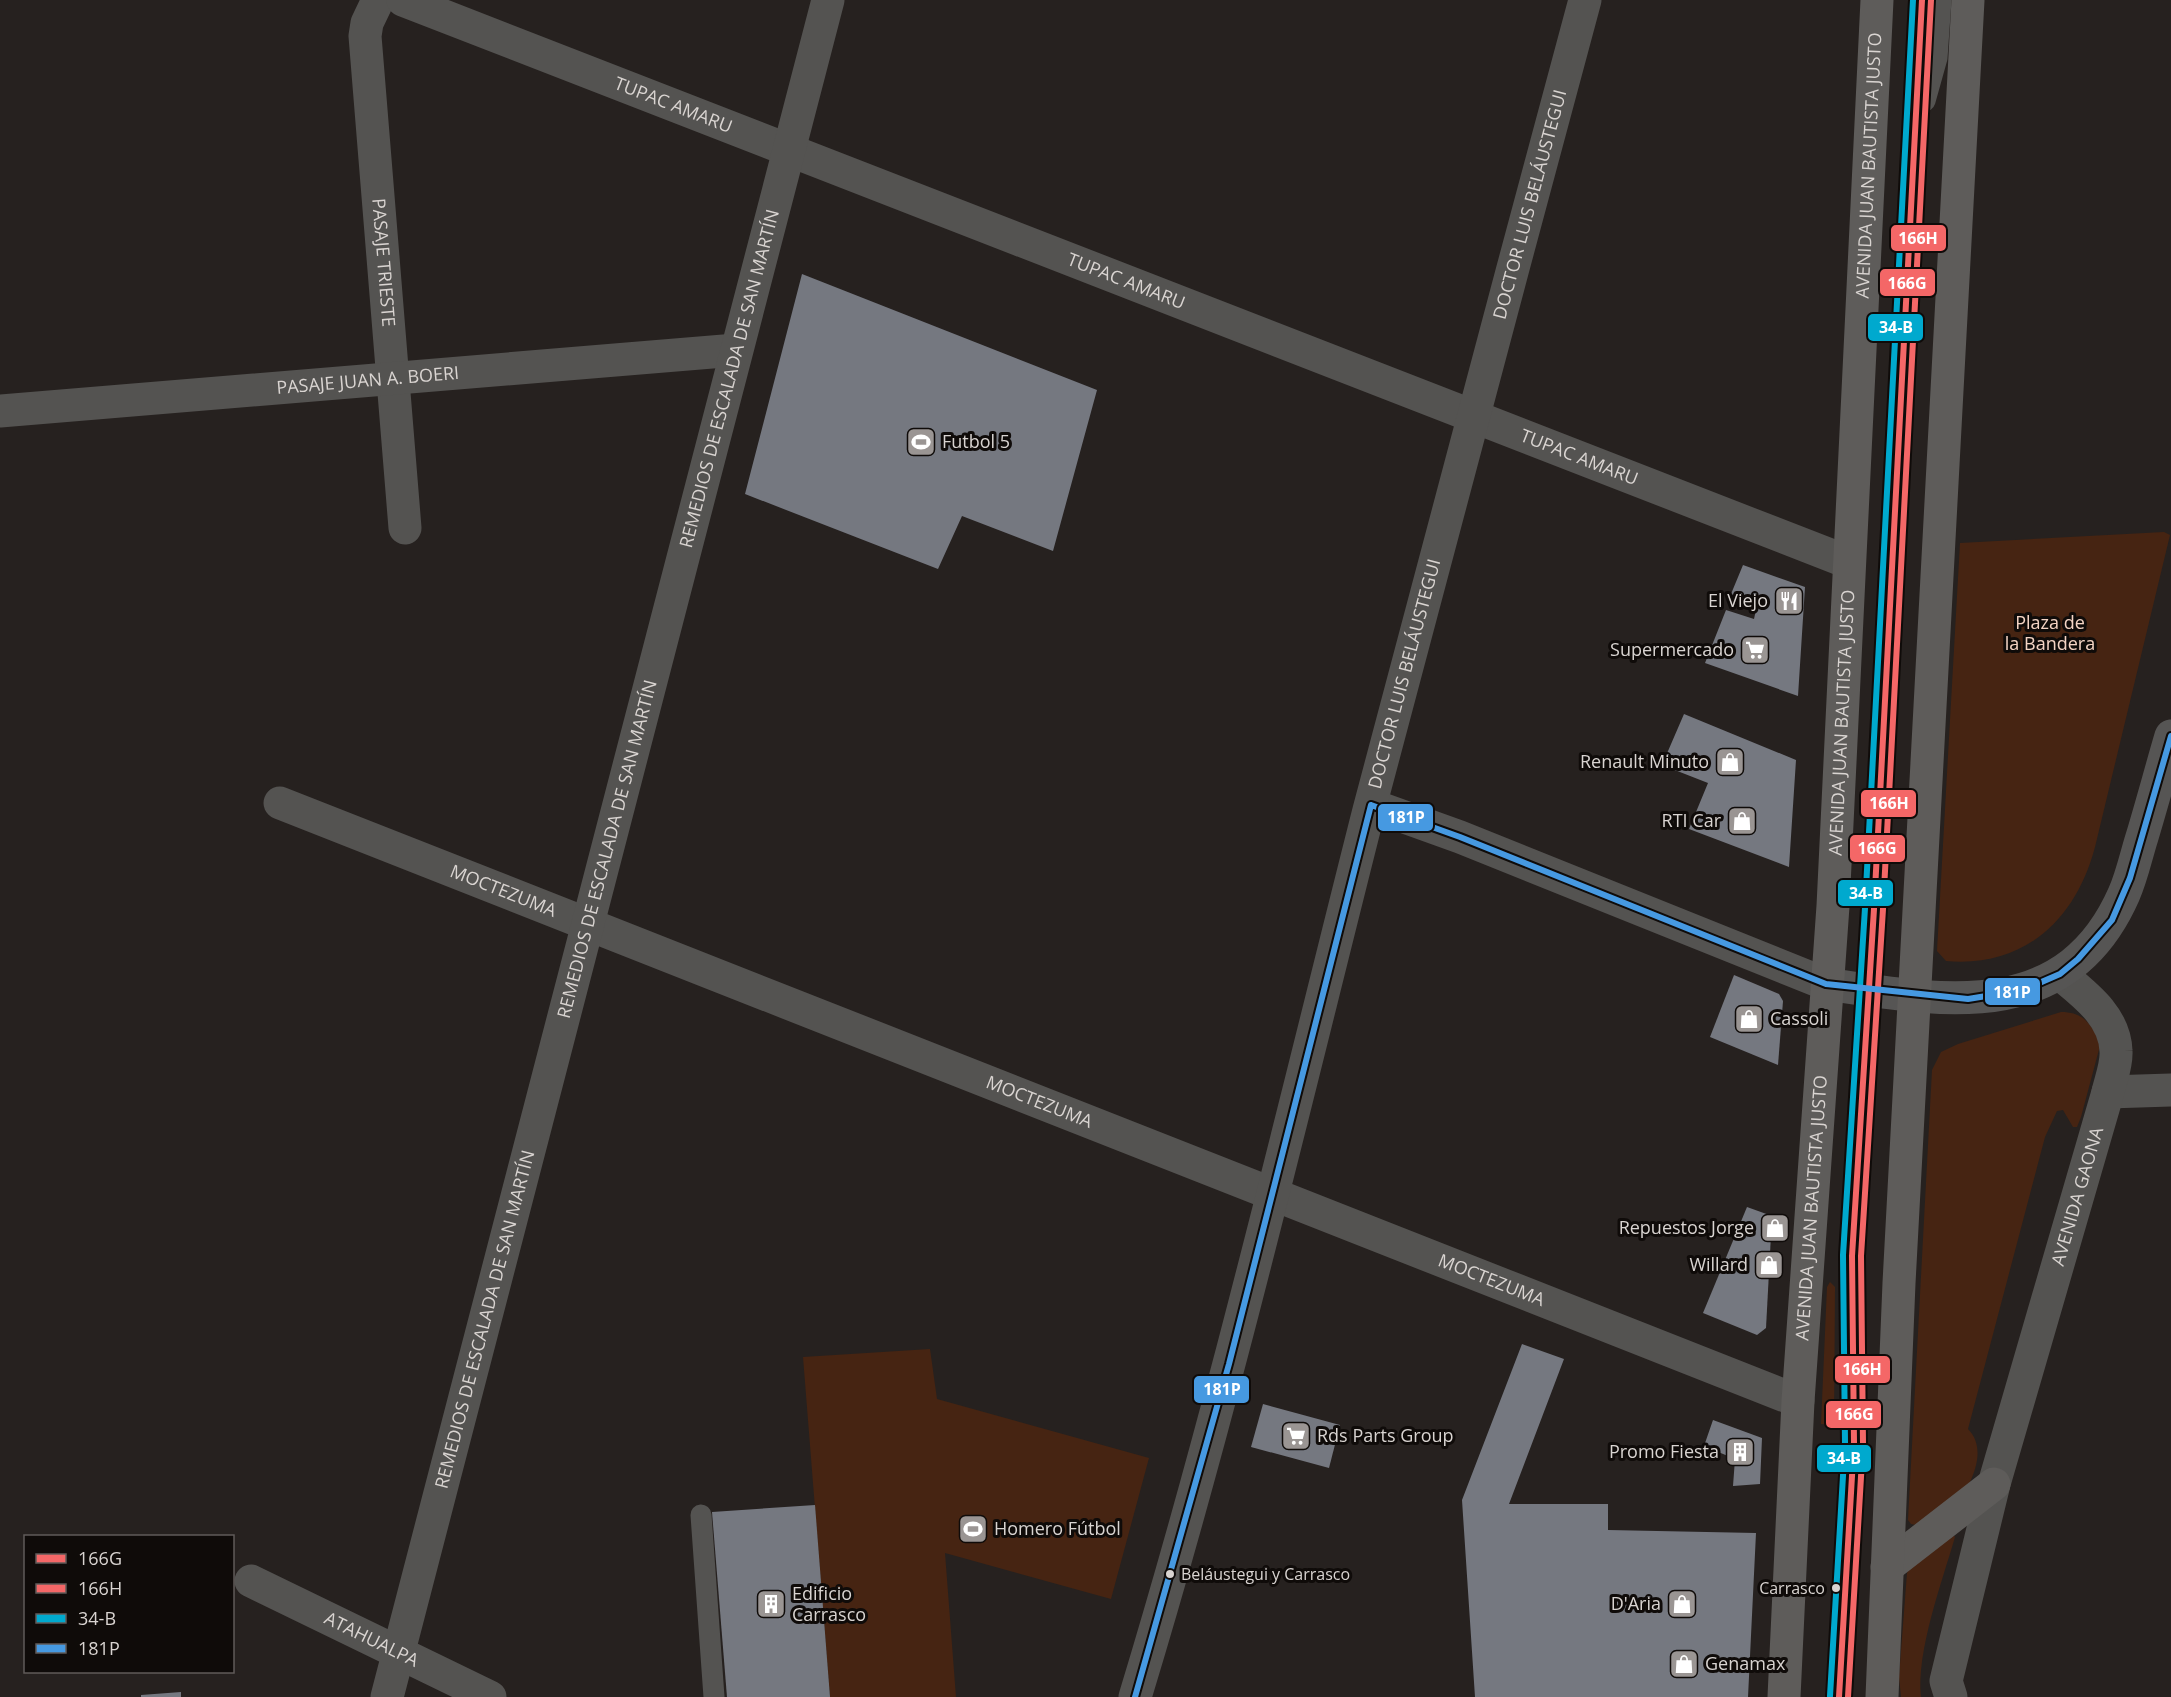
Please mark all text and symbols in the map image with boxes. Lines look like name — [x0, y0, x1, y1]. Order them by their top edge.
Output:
street label: AVENIDA JUAN BAUTISTA JUSTO — [1850, 32, 1886, 299]
street label: TUPAC AMARU — [611, 70, 736, 138]
street label: DOCTOR LUIS BELÁUSTEGUI — [1487, 87, 1572, 322]
street label: PASAJE TRIESTE — [367, 197, 402, 328]
street label: REMEDIOS DE ESCALADA DE SAN MARTÍN — [673, 207, 784, 550]
line badge: 166H — [1890, 224, 1947, 252]
text: 166H — [1898, 227, 1938, 249]
street label: TUPAC AMARU — [1064, 247, 1189, 314]
line badge: 166G — [1879, 268, 1936, 297]
text: 166G — [1887, 272, 1927, 294]
line badge: 34-B — [1867, 313, 1924, 342]
text: 34-B — [1879, 316, 1913, 338]
street label: PASAJE JUAN A. BOERI — [275, 360, 460, 399]
street label: TUPAC AMARU — [1517, 423, 1642, 490]
sports icon: Futbol 5 — [905, 426, 937, 458]
place label: Futbol 5 — [942, 429, 1010, 453]
street label: DOCTOR LUIS BELÁUSTEGUI — [1362, 556, 1445, 791]
restaurant icon: El Viejo — [1773, 585, 1805, 617]
place label: El Viejo — [1708, 588, 1768, 612]
street label: AVENIDA JUAN BAUTISTA JUSTO — [1822, 589, 1859, 856]
park label: Plaza de la Bandera — [2005, 610, 2095, 655]
supermarket icon: Supermercado — [1739, 634, 1771, 666]
place label: Supermercado — [1610, 637, 1734, 661]
street label: REMEDIOS DE ESCALADA DE SAN MARTÍN — [551, 677, 662, 1021]
shop icon: Renault Minuto — [1714, 746, 1746, 778]
place label: Renault Minuto — [1580, 749, 1709, 773]
line badge: 166H — [1860, 789, 1917, 818]
text: 166H — [1869, 792, 1909, 814]
line badge: 181P — [1377, 803, 1434, 832]
shop icon: RTI Car — [1726, 805, 1758, 837]
text: 181P — [1387, 806, 1425, 828]
place label: RTI Car — [1662, 808, 1722, 832]
line badge: 166G — [1849, 834, 1906, 863]
text: 166G — [1857, 837, 1897, 859]
street label: MOCTEZUMA — [447, 858, 561, 922]
line badge: 34-B — [1837, 879, 1894, 907]
text: 34-B — [1849, 882, 1883, 904]
line badge: 181P — [1984, 977, 2041, 1006]
text: 181P — [1993, 981, 2031, 1003]
shop icon: Cassoli — [1733, 1003, 1765, 1035]
place label: Cassoli — [1770, 1006, 1828, 1030]
street label: MOCTEZUMA — [983, 1069, 1097, 1133]
street label: AVENIDA JUAN BAUTISTA JUSTO — [1789, 1074, 1832, 1341]
street label: AVENIDA GAONA — [2045, 1123, 2108, 1268]
street label: REMEDIOS DE ESCALADA DE SAN MARTÍN — [429, 1147, 540, 1491]
shop icon: Repuestos Jorge — [1759, 1212, 1791, 1244]
place label: Repuestos Jorge — [1619, 1215, 1754, 1239]
street label: MOCTEZUMA — [1435, 1247, 1549, 1311]
shop icon: Willard — [1753, 1249, 1785, 1281]
place label: Willard — [1689, 1252, 1748, 1276]
line badge: 166H — [1834, 1355, 1891, 1384]
text: 166H — [1842, 1358, 1882, 1380]
line badge: 181P — [1193, 1375, 1250, 1404]
text: 181P — [1203, 1378, 1241, 1400]
line badge: 166G — [1825, 1400, 1882, 1429]
text: 166G — [1834, 1403, 1874, 1425]
supermarket icon: Rds Parts Group — [1280, 1420, 1312, 1452]
place label: Rds Parts Group — [1317, 1423, 1454, 1447]
building icon: Promo Fiesta — [1724, 1436, 1756, 1468]
place label: Promo Fiesta — [1609, 1439, 1719, 1463]
line badge: 34-B — [1816, 1444, 1872, 1473]
text: 34-B — [1827, 1447, 1861, 1469]
sports icon: Homero Fútbol — [957, 1513, 989, 1545]
place label: Homero Fútbol — [994, 1516, 1121, 1540]
legend — [24, 1535, 234, 1673]
text: 166G — [78, 1546, 122, 1570]
place label: Beláustegui y Carrasco — [1181, 1563, 1350, 1585]
marker: Beláustegui y Carrasco — [1164, 1568, 1176, 1580]
text: 166H — [78, 1576, 122, 1600]
place label: Carrasco — [1759, 1577, 1825, 1599]
place label: Edificio Carrasco — [792, 1581, 866, 1626]
marker: Carrasco — [1830, 1582, 1842, 1594]
building icon: Edificio Carrasco — [755, 1588, 787, 1620]
shop icon: D'Aria — [1666, 1588, 1698, 1620]
place label: D'Aria — [1611, 1591, 1661, 1615]
text: 34-B — [78, 1606, 116, 1630]
street label: ATAHUALPA — [321, 1606, 424, 1672]
text: 181P — [78, 1636, 120, 1660]
shop icon: Genamax — [1668, 1648, 1700, 1680]
place label: Genamax — [1705, 1651, 1786, 1675]

